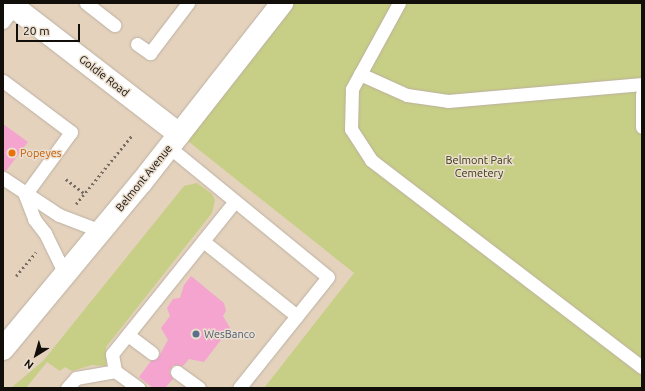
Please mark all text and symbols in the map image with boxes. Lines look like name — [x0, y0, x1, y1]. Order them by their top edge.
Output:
scale bar — [18, 16, 82, 42]
text: 20 m — [23, 24, 50, 37]
street label: Goldie Road — [76, 52, 132, 100]
street label: Belmont Avenue — [113, 142, 175, 214]
place label: Popeyes — [20, 146, 62, 160]
marker: Popeyes — [7, 148, 17, 158]
park label: Belmont Park Cemetery — [446, 154, 512, 180]
place label: WesBanco — [204, 327, 255, 341]
marker: WesBanco — [191, 329, 201, 339]
north arrow — [16, 335, 56, 375]
text: N — [22, 357, 36, 372]

